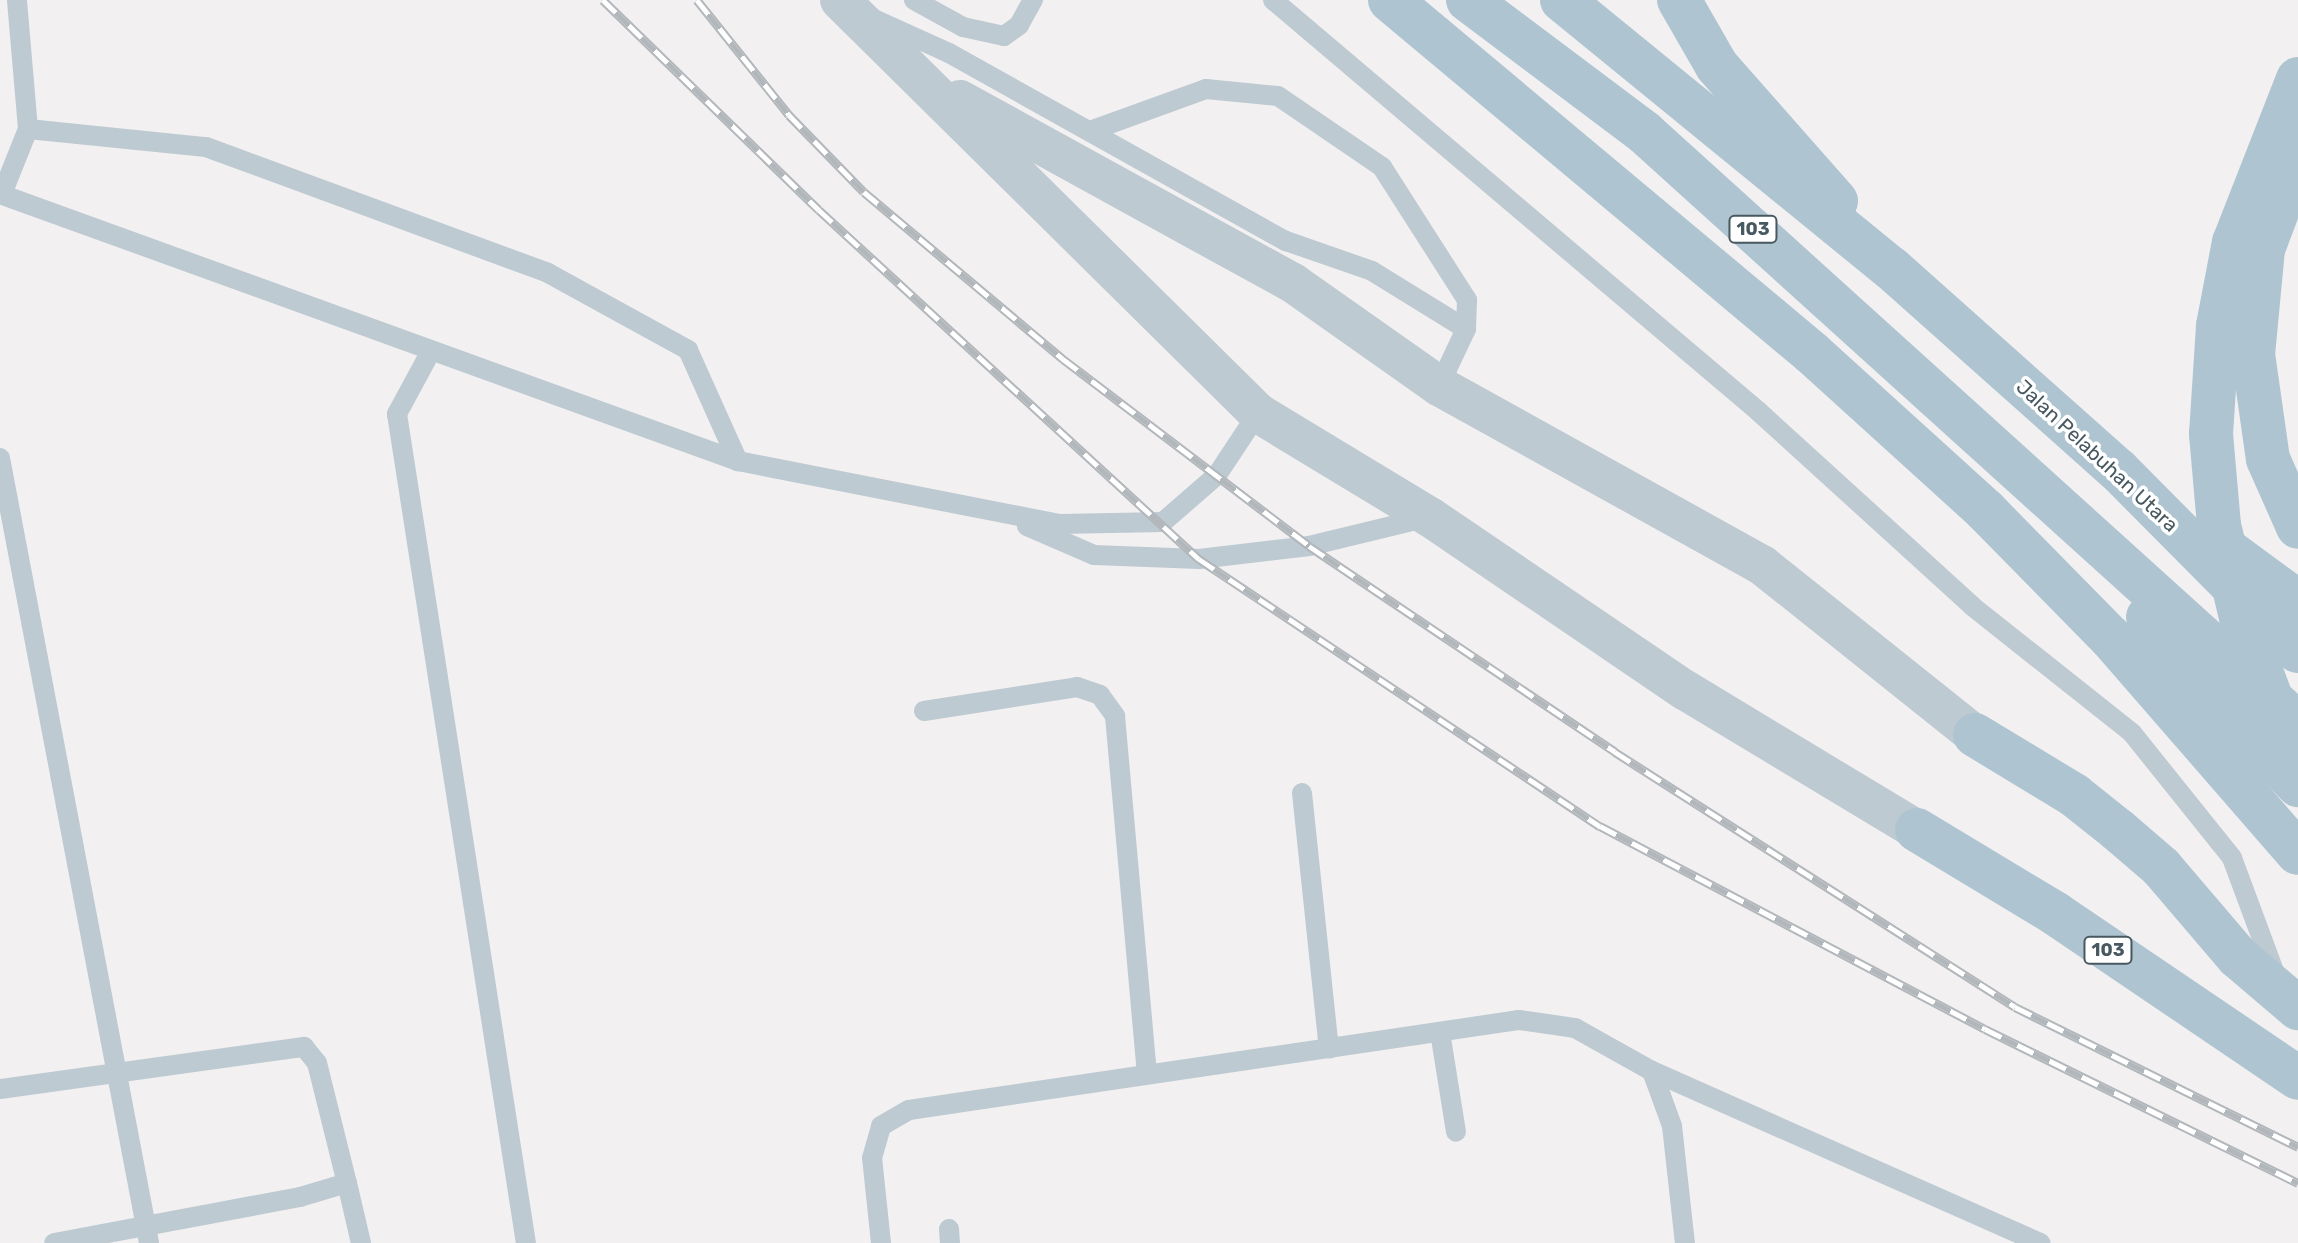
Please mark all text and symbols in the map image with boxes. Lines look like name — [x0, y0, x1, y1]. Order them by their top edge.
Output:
road number: 103 — [1727, 215, 1779, 243]
street label: Jalan Pelabuhan Utara — [2011, 375, 2183, 537]
road number: 103 — [2082, 936, 2134, 964]

